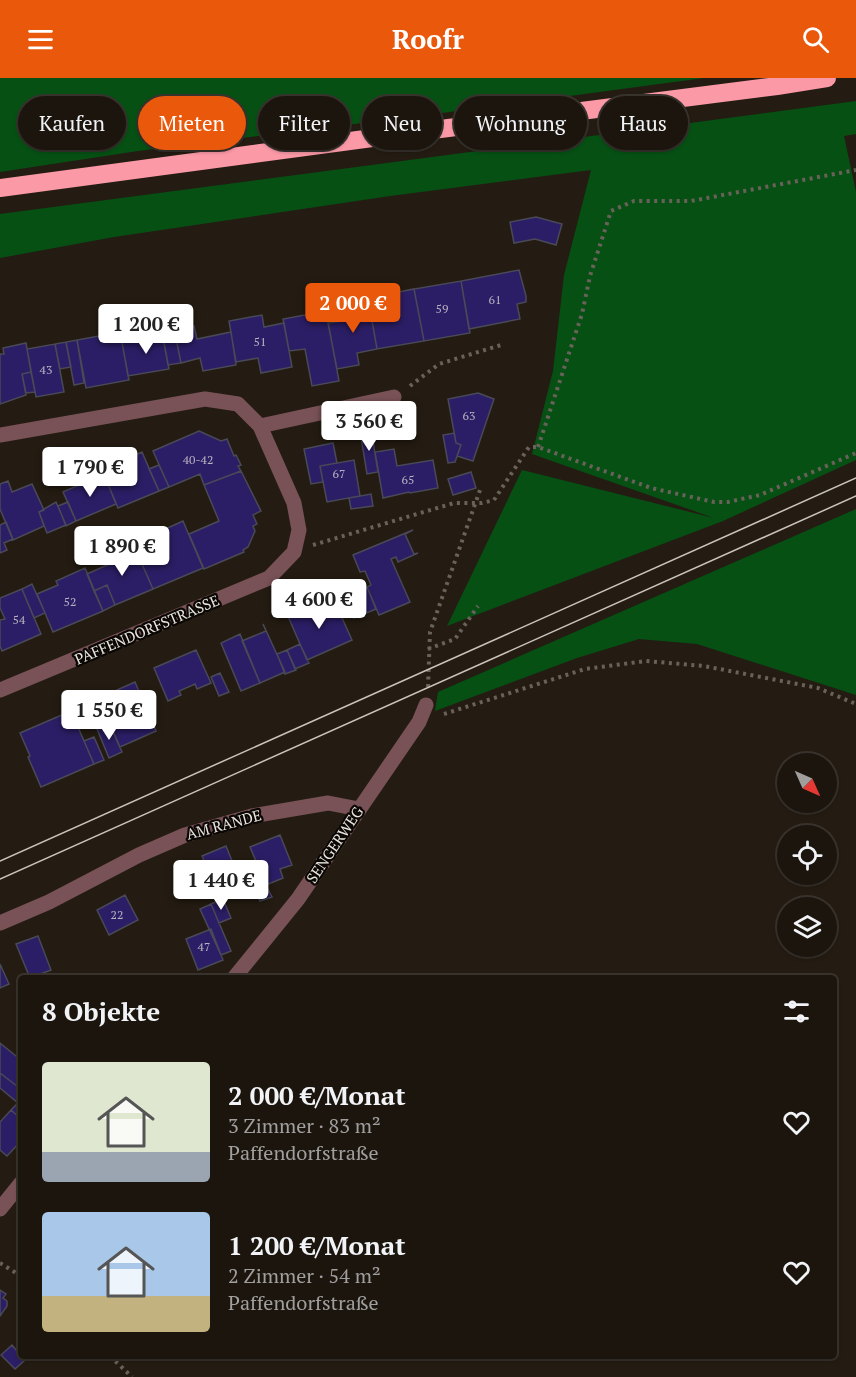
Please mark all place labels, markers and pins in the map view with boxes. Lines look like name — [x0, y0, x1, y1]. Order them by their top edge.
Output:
pin: 2 000 € — [298, 283, 408, 334]
pin: 1 200 € — [91, 304, 201, 355]
pin: 3 560 € — [314, 401, 424, 452]
pin: 1 790 € — [35, 447, 145, 498]
pin: 1 890 € — [67, 526, 177, 577]
pin: 4 600 € — [264, 579, 374, 630]
pin: 1 550 € — [54, 690, 164, 741]
pin: 1 440 € — [166, 860, 276, 911]

